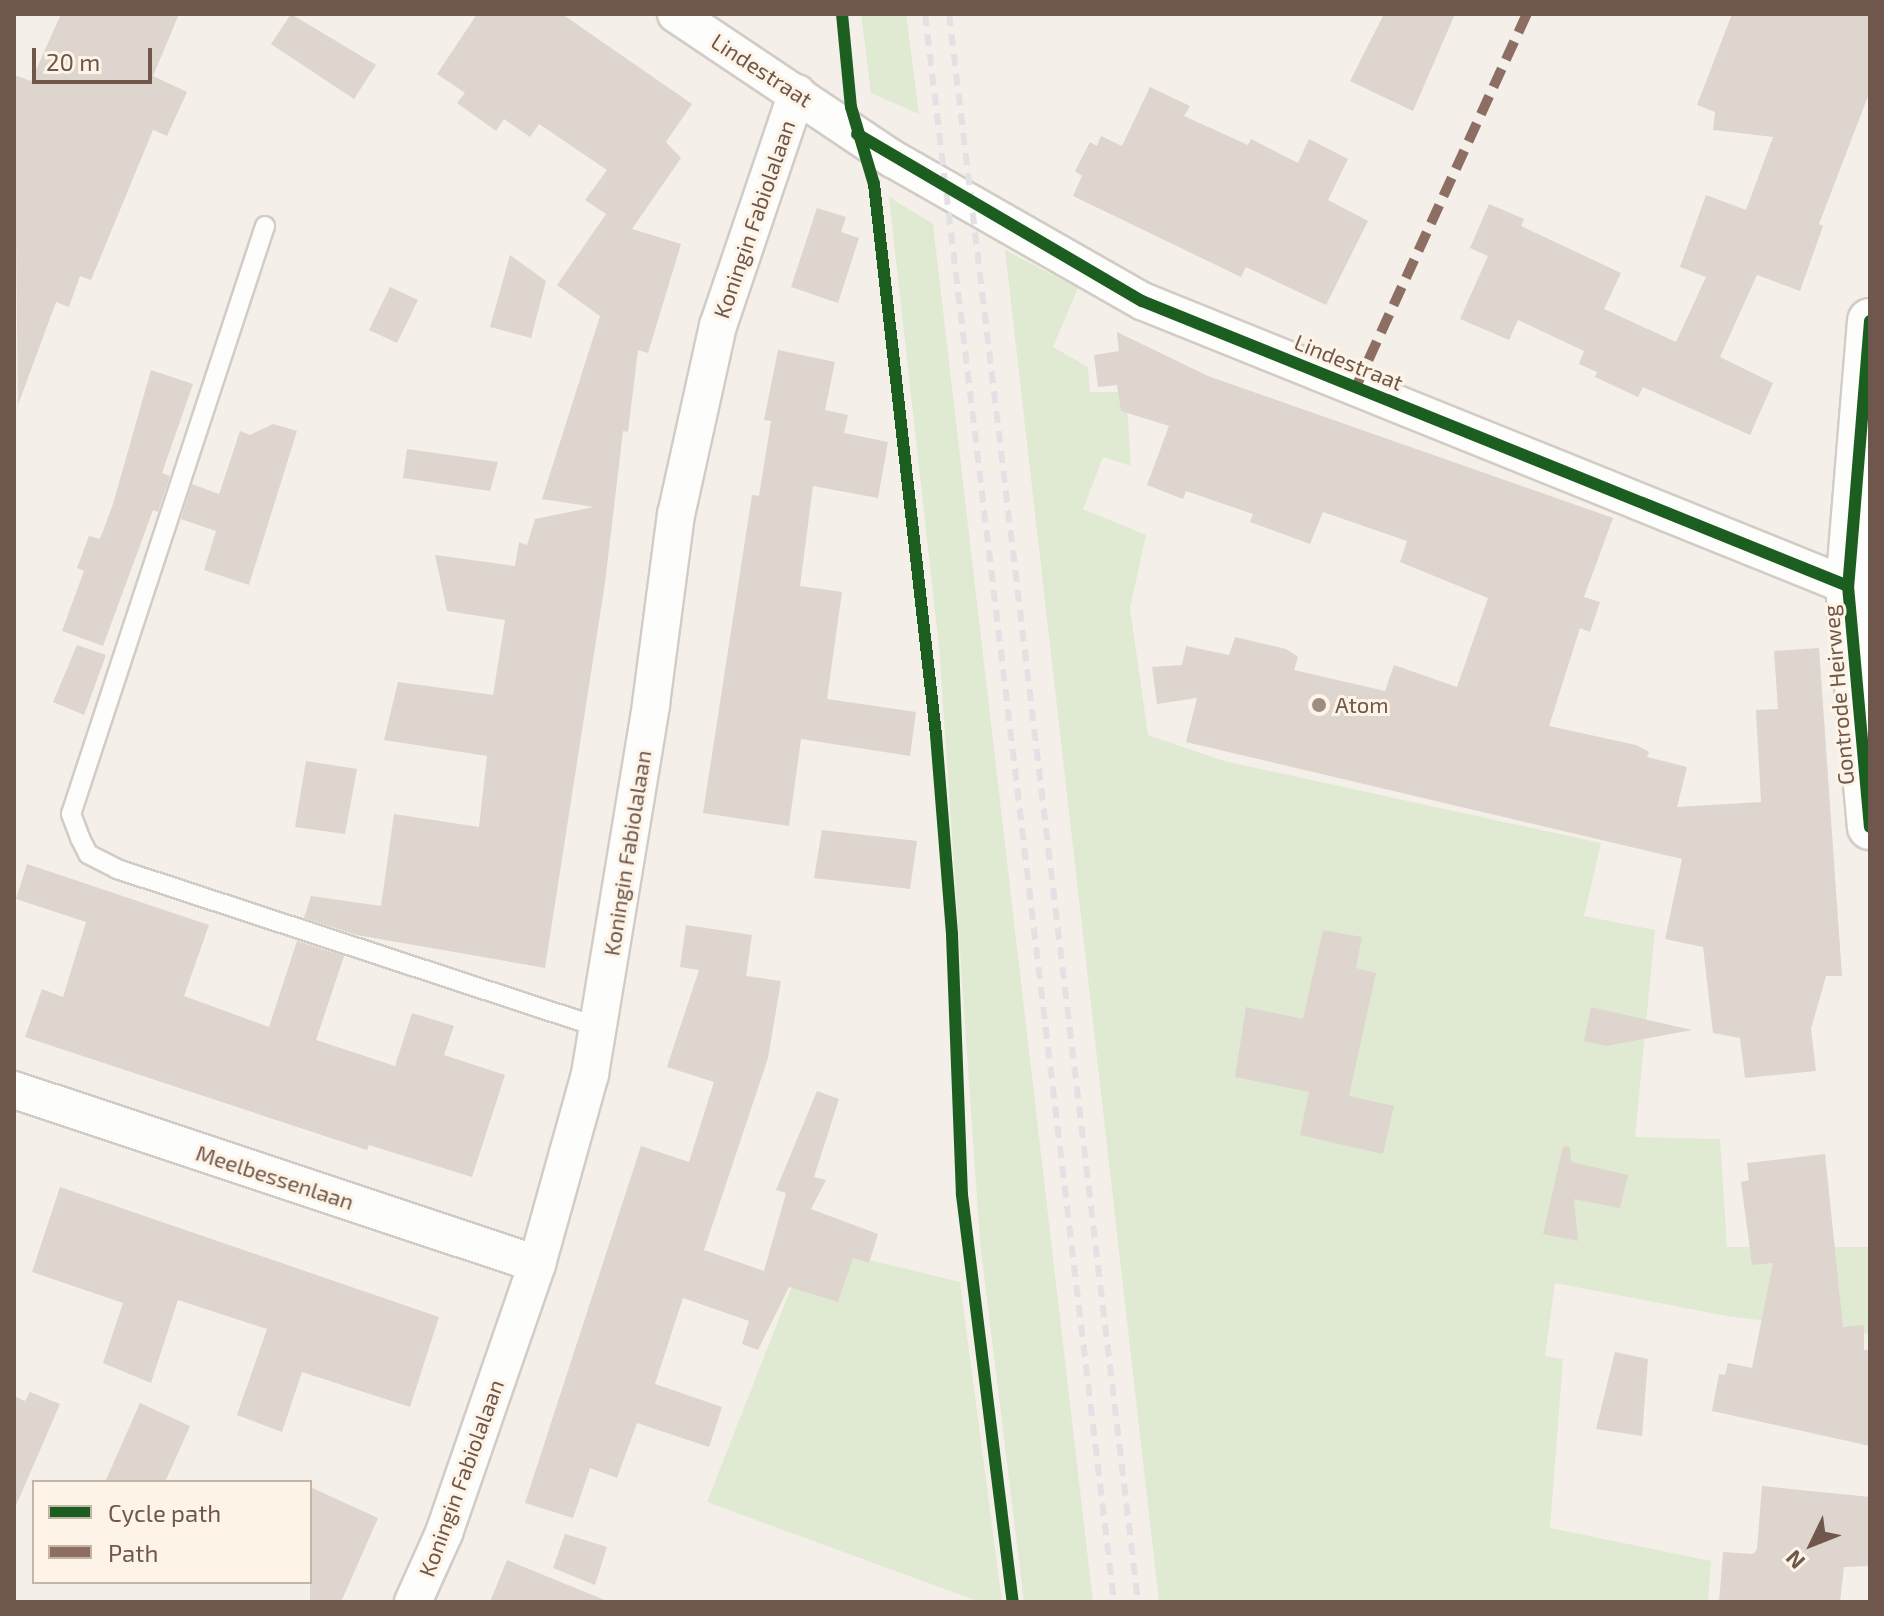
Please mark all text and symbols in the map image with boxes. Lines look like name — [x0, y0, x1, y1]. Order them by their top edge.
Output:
street label: Lindestraat — [707, 28, 817, 112]
scale bar — [36, 32, 156, 82]
text: 20 m — [46, 47, 100, 76]
street label: Koningin Fabiolalaan — [708, 117, 800, 321]
street label: Lindestraat — [1291, 328, 1407, 396]
street label: Gontrode Heirweg — [1817, 604, 1859, 786]
place label: Atom — [1335, 692, 1389, 718]
marker: Atom — [1310, 696, 1328, 714]
street label: Koningin Fabiolalaan — [598, 748, 656, 958]
street label: Meelbessenlaan — [193, 1139, 357, 1215]
street label: Koningin Fabiolalaan — [413, 1376, 509, 1580]
legend — [32, 1480, 312, 1584]
text: Cycle path — [108, 1498, 221, 1527]
north arrow — [1772, 1504, 1852, 1584]
text: Path — [108, 1538, 158, 1567]
text: N — [1780, 1546, 1809, 1575]

